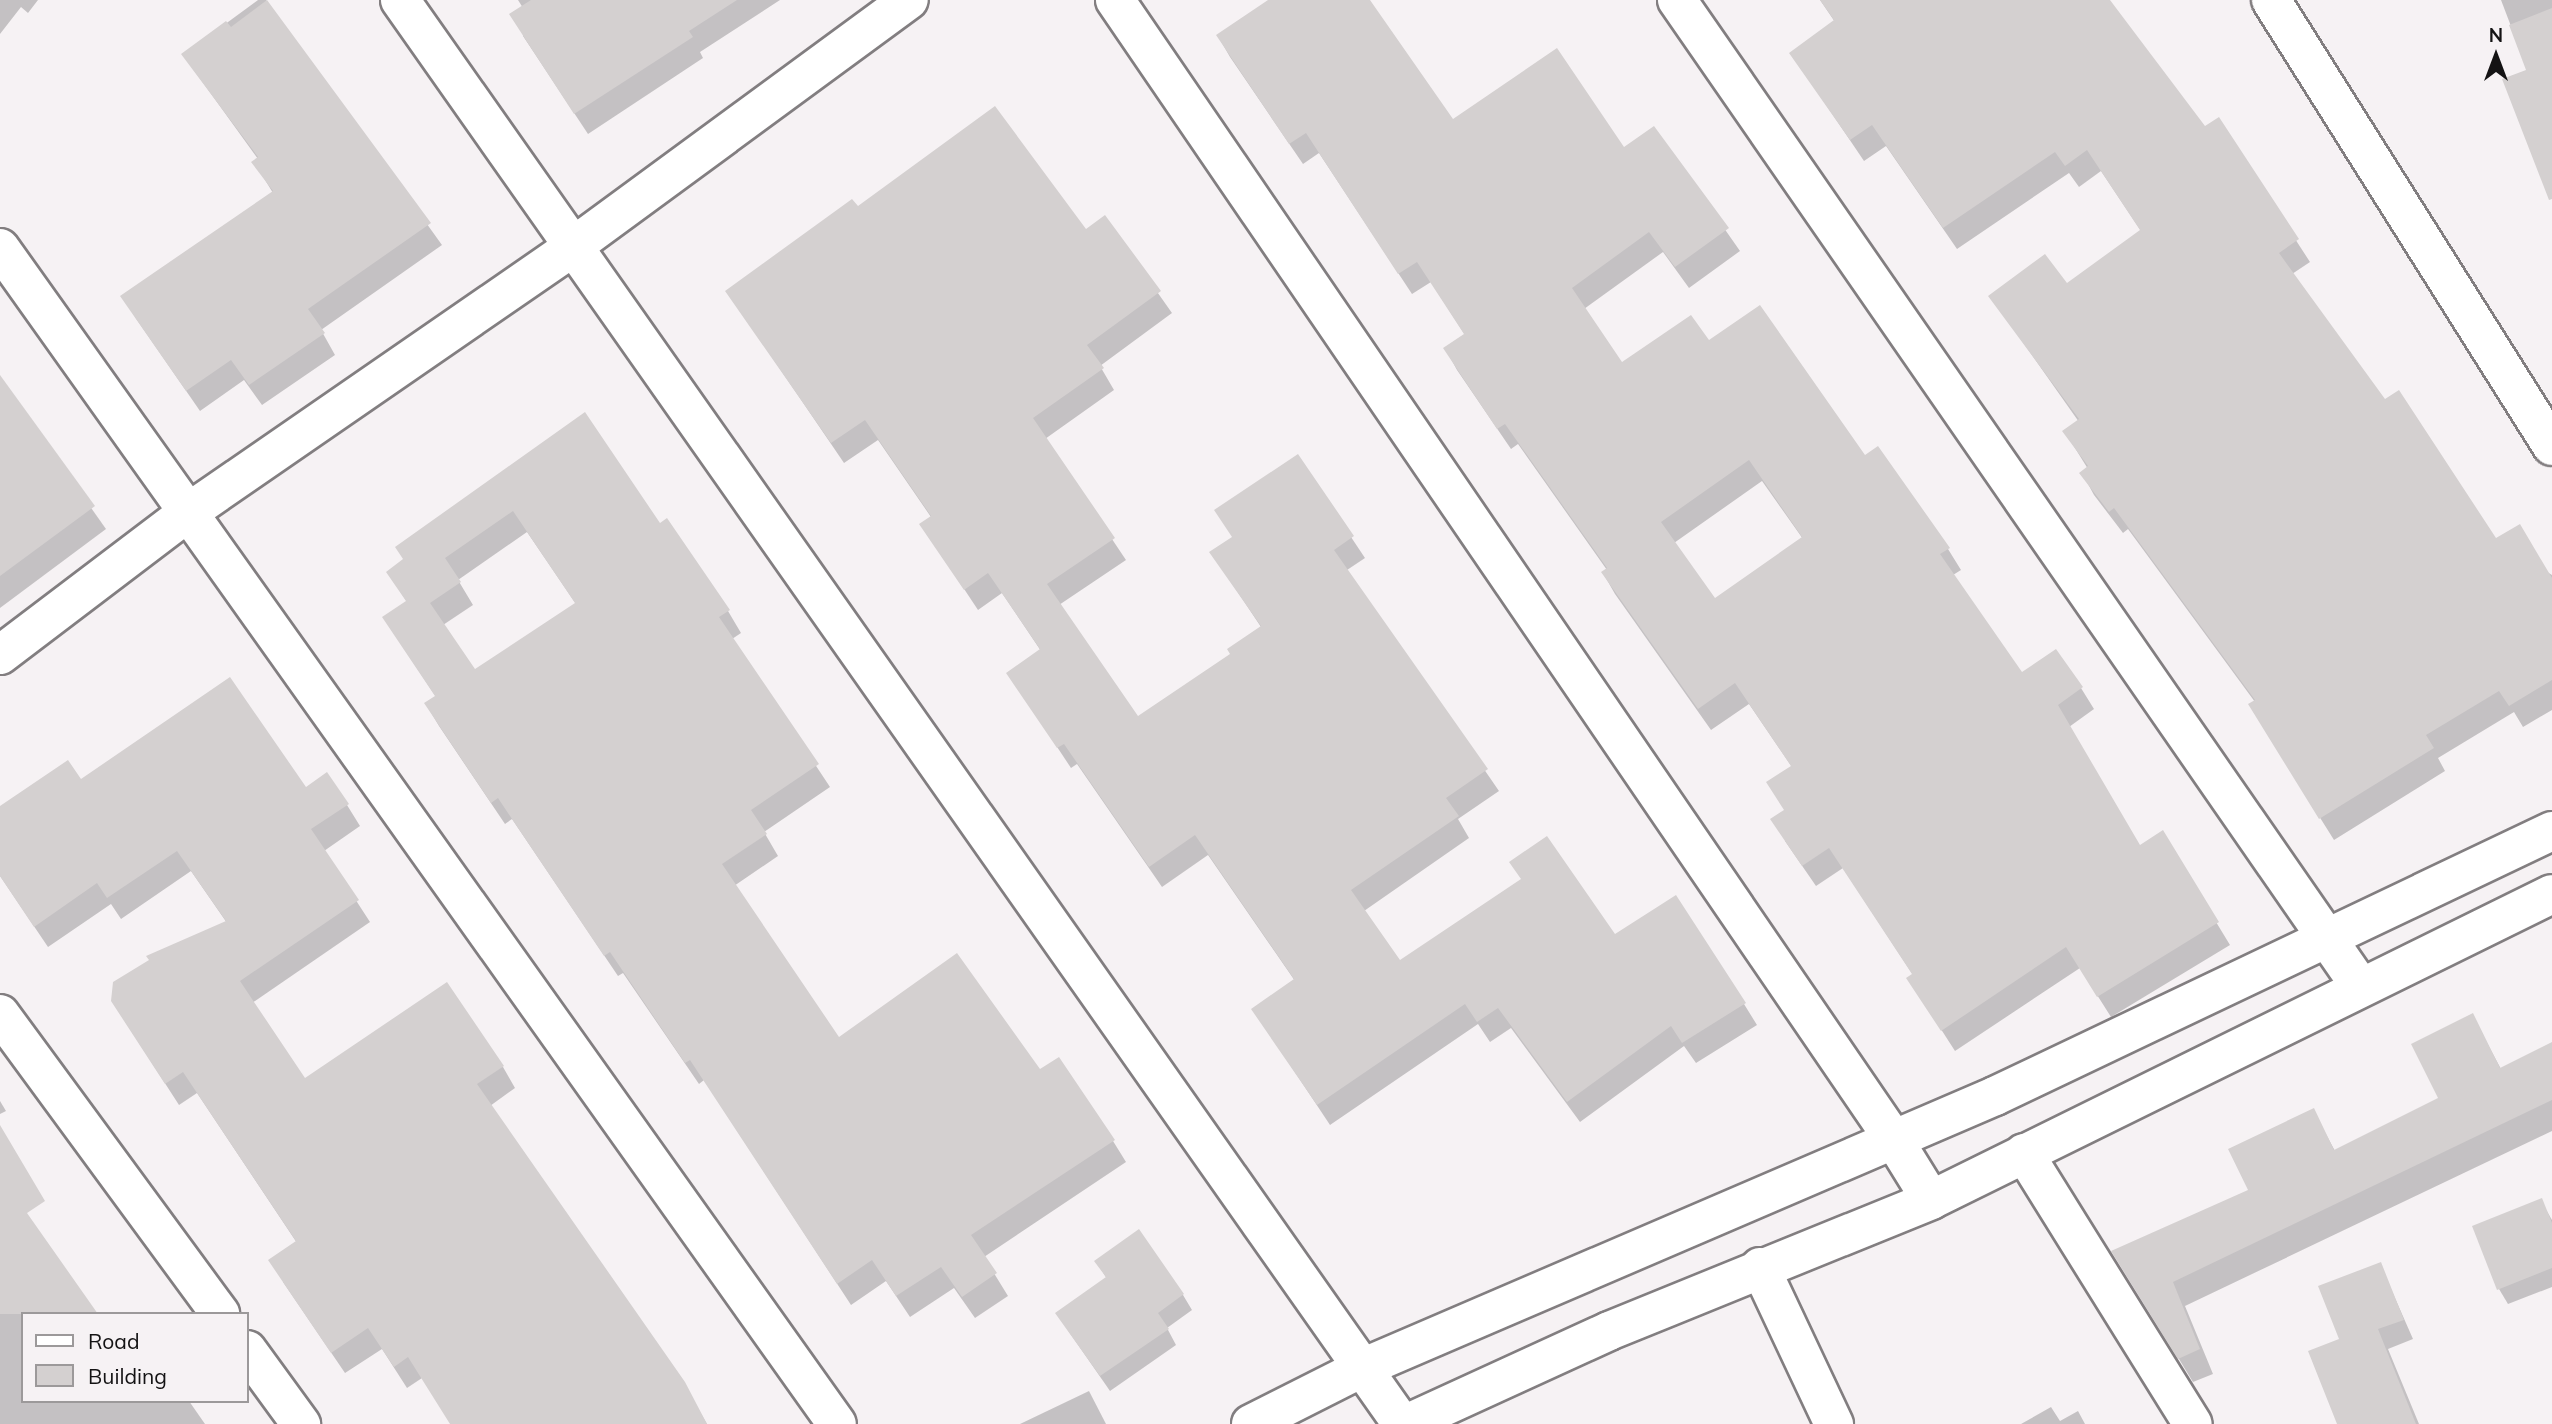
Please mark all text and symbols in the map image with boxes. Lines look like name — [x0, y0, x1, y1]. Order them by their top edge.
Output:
north arrow — [2461, 21, 2531, 91]
text: N — [2489, 23, 2503, 47]
legend — [21, 1312, 248, 1403]
text: Road — [88, 1328, 139, 1354]
text: Building — [88, 1363, 167, 1389]

